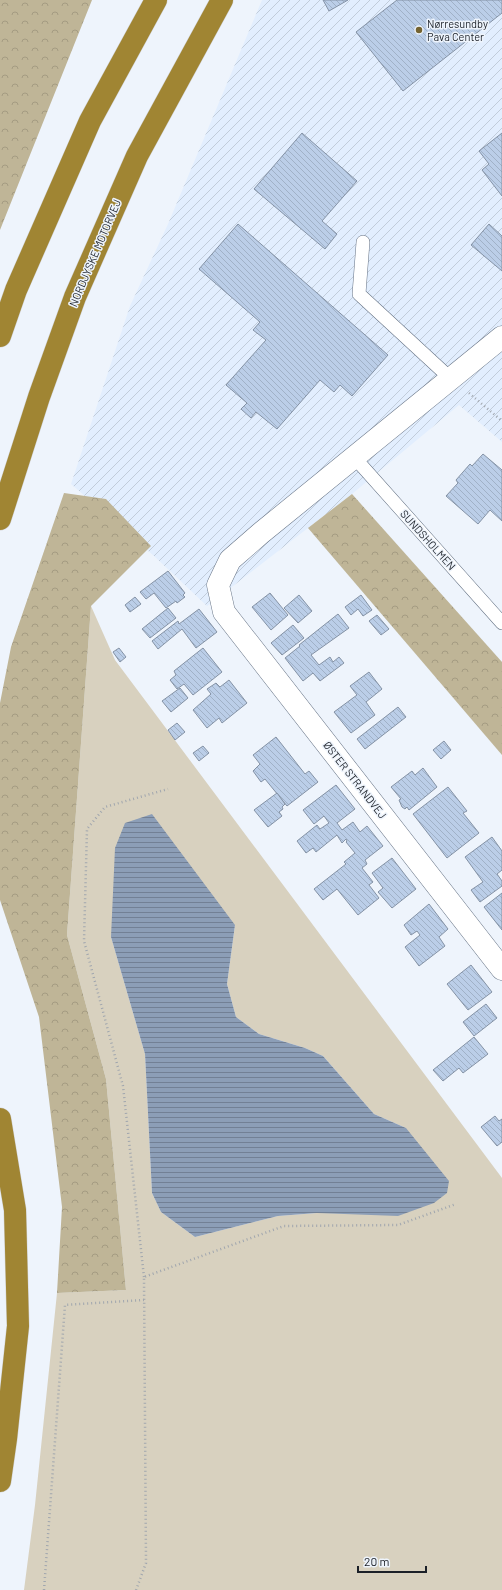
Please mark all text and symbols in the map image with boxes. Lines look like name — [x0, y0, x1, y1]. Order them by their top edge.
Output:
place label: Nørresundby Pava Center — [427, 17, 488, 43]
marker: Nørresundby Pava Center — [414, 25, 424, 35]
street label: NORDJYSKE MOTORVEJ — [66, 197, 123, 308]
street label: SUNDSHOLMEN — [398, 507, 459, 572]
street label: ØSTER STRANDVEJ — [321, 739, 390, 821]
scale bar — [358, 1548, 426, 1574]
text: 20 m — [364, 1554, 390, 1568]

